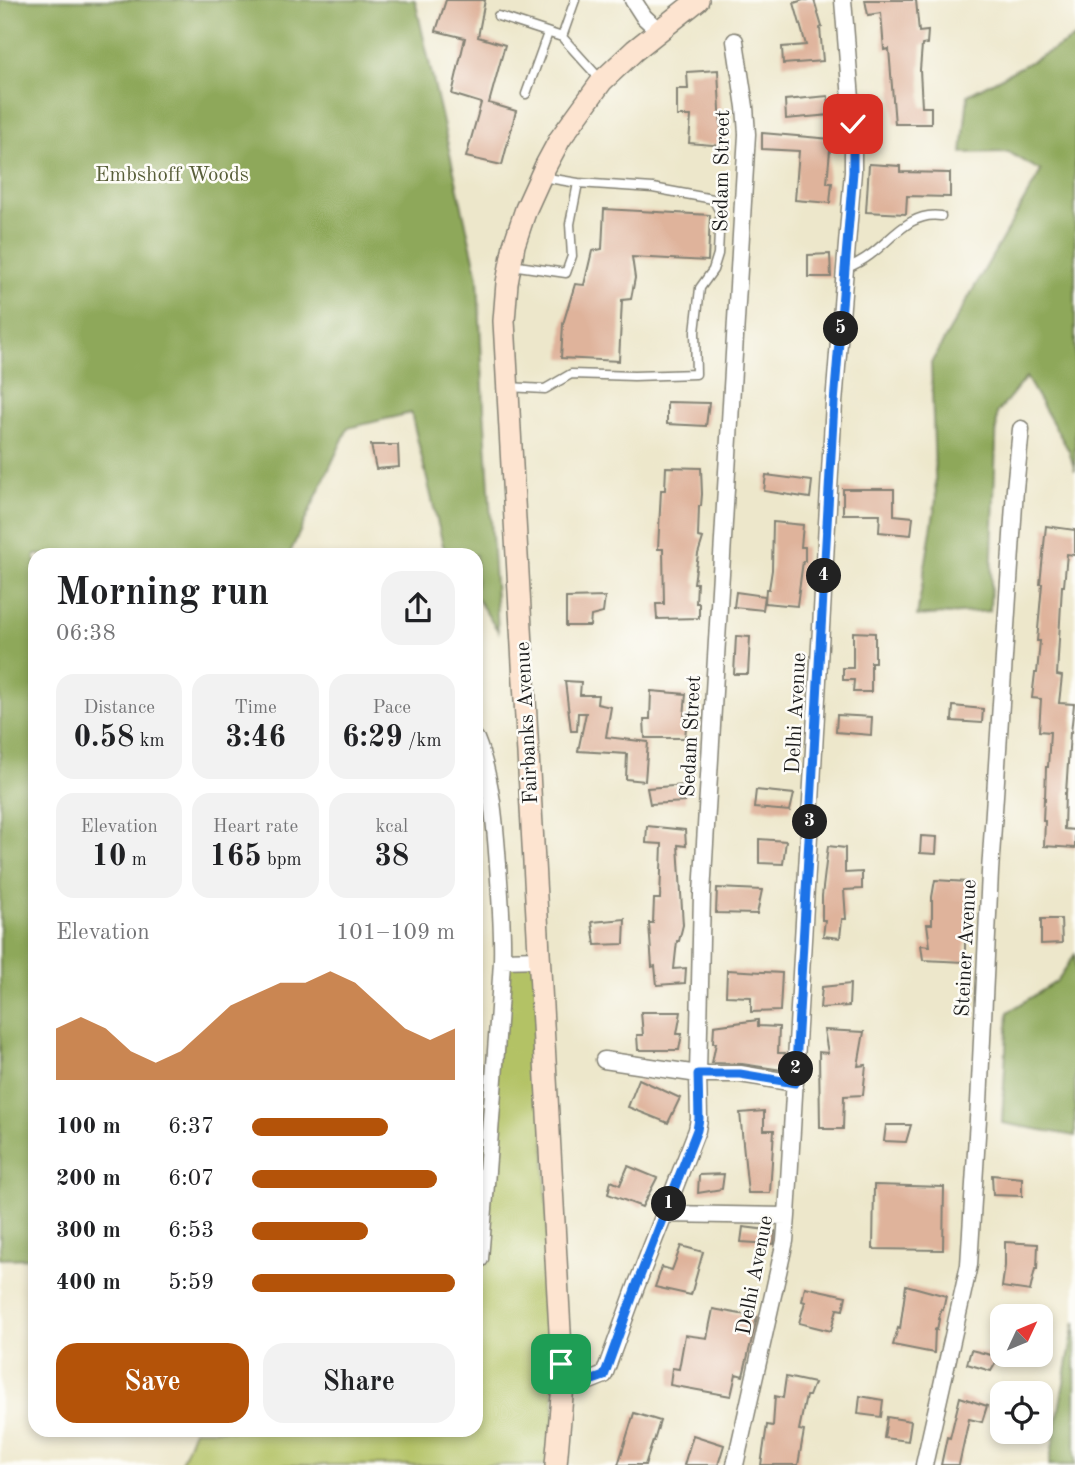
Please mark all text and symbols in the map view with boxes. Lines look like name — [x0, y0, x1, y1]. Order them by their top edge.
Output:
pin — [823, 94, 883, 154]
icon: check — [834, 105, 872, 143]
street label: Sedam Street — [711, 110, 734, 232]
park label: Embshoff Woods — [95, 165, 249, 186]
pin: 5 — [824, 312, 858, 346]
text: 5 — [835, 319, 846, 338]
pin: 4 — [806, 558, 842, 594]
text: 4 — [818, 566, 829, 585]
button: share — [381, 571, 455, 645]
text: Morning run — [56, 575, 269, 613]
text: 06:38 — [56, 622, 116, 645]
street label: Fairbanks Avenue — [513, 641, 542, 805]
street label: Delhi Avenue — [783, 652, 810, 774]
street label: Sedam Street — [678, 674, 705, 798]
text: Distance — [83, 699, 155, 718]
text: Time — [234, 699, 277, 718]
text: Pace — [373, 699, 411, 718]
text: 0.58 — [74, 723, 134, 753]
text: 3:46 — [225, 723, 286, 753]
text: 6:29 — [342, 723, 403, 753]
text: km — [134, 732, 165, 751]
text: /km — [403, 732, 442, 751]
pin: 3 — [792, 804, 828, 840]
text: 3 — [804, 812, 815, 831]
text: Elevation — [81, 818, 158, 837]
text: Heart rate — [213, 818, 298, 837]
text: kcal — [375, 818, 408, 837]
text: 10 — [92, 842, 126, 872]
text: 165 — [209, 842, 262, 872]
text: 38 — [374, 842, 409, 872]
text: m — [126, 851, 147, 870]
text: bpm — [262, 851, 302, 870]
street label: Steiner Avenue — [952, 879, 981, 1017]
text: Elevation — [56, 921, 150, 944]
text: 101–109 m — [336, 921, 455, 944]
pin: 2 — [778, 1052, 814, 1086]
text: 2 — [790, 1059, 801, 1078]
text: 100 m — [56, 1115, 121, 1138]
text: 6:37 — [168, 1115, 214, 1138]
text: 200 m — [56, 1167, 121, 1190]
text: 6:07 — [168, 1167, 214, 1190]
pin: 1 — [652, 1186, 686, 1222]
text: 1 — [663, 1194, 674, 1213]
street label: Delhi Avenue — [734, 1214, 777, 1337]
text: 300 m — [56, 1219, 121, 1242]
text: 6:53 — [168, 1219, 214, 1242]
text: 400 m — [56, 1271, 121, 1294]
text: 5:59 — [168, 1271, 214, 1294]
north arrow — [990, 1304, 1054, 1367]
map controls — [990, 1304, 1053, 1444]
pin — [531, 1334, 591, 1394]
button: Save — [56, 1343, 249, 1423]
button: Share — [263, 1343, 455, 1423]
icon: arrive — [542, 1345, 580, 1383]
button: locate — [990, 1381, 1053, 1444]

